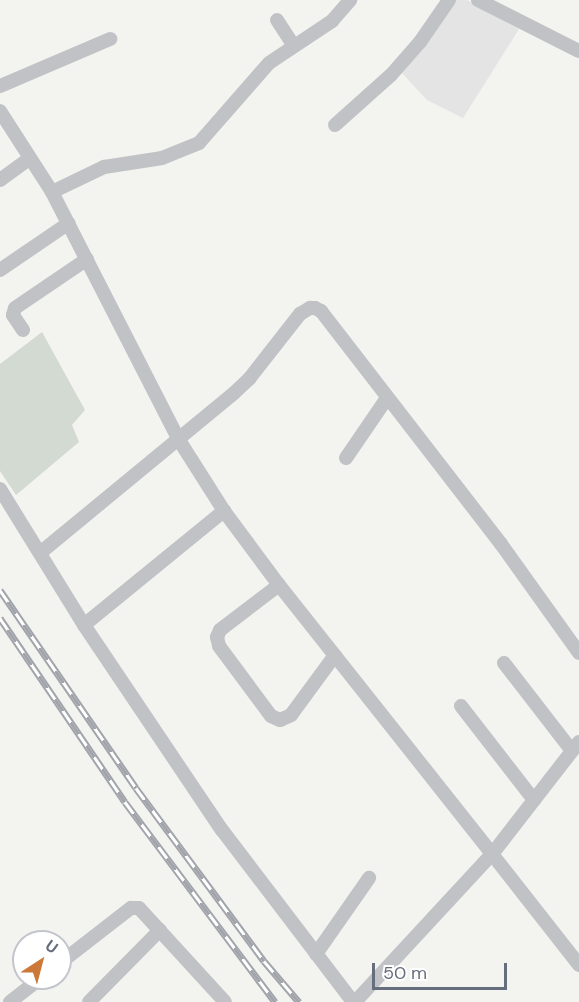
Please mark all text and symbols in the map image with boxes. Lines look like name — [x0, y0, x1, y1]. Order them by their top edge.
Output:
north arrow — [12, 930, 72, 990]
text: U — [41, 935, 62, 958]
scale bar — [375, 951, 510, 989]
text: 50 m — [383, 961, 427, 985]

